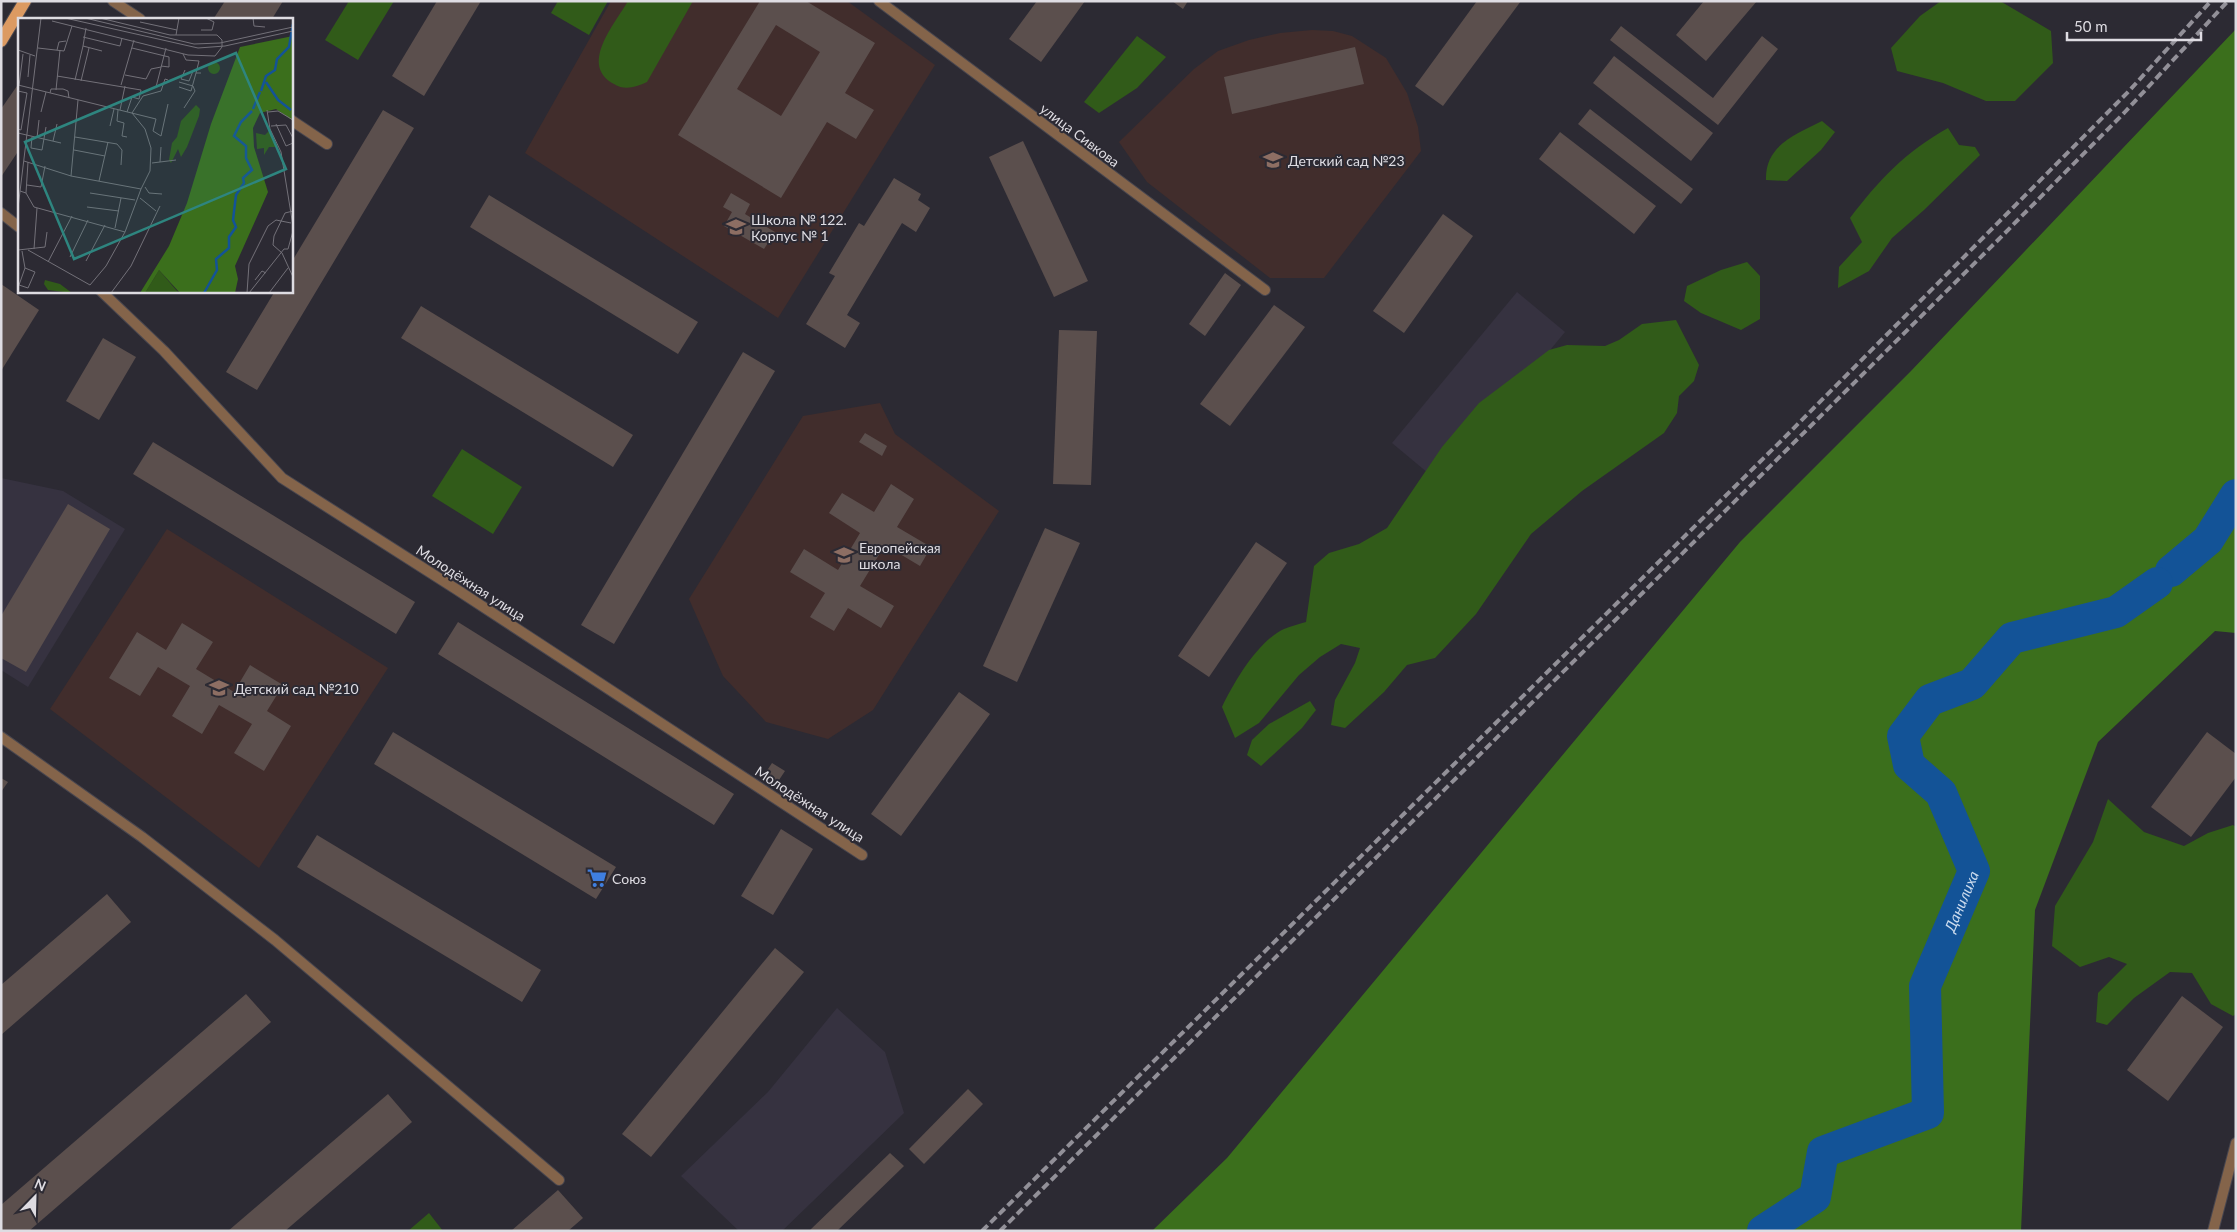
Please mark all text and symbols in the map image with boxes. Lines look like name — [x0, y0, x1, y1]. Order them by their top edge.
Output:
scale bar — [2067, 10, 2201, 42]
text: 50 m — [2074, 17, 2108, 35]
inset map — [18, 18, 292, 292]
street label: улица Сивкова — [1037, 100, 1123, 170]
school or university icon: Детский сад №23 — [1262, 149, 1284, 171]
place label: Детский сад №23 — [1288, 152, 1405, 169]
place label: Школа № 122. Корпус № 1 — [751, 211, 847, 244]
school or university icon: Школа № 122. Корпус № 1 — [725, 216, 747, 238]
place label: Европейская школа — [859, 539, 941, 572]
street label: Молодёжная улица — [413, 541, 529, 625]
school or university icon: Европейская школа — [833, 544, 855, 566]
school or university icon: Детский сад №210 — [208, 677, 230, 699]
place label: Детский сад №210 — [234, 680, 359, 697]
street label: Молодёжная улица — [752, 762, 868, 846]
supermarket icon: Союз — [586, 867, 608, 889]
water label: Данилиха — [1940, 868, 1982, 935]
place label: Союз — [612, 870, 646, 887]
north arrow — [10, 1172, 60, 1222]
text: N — [32, 1175, 49, 1195]

